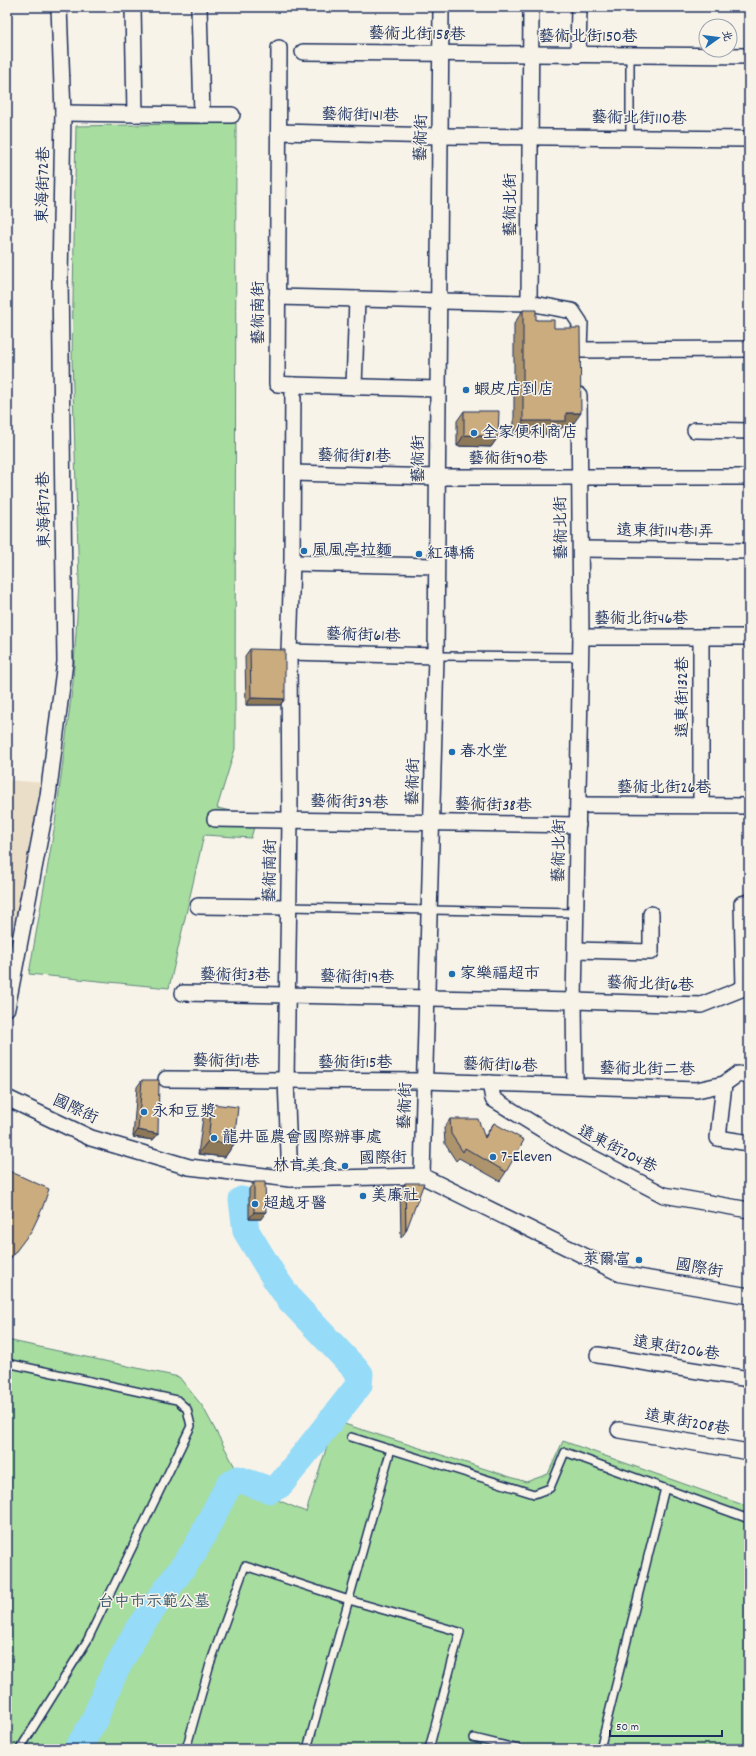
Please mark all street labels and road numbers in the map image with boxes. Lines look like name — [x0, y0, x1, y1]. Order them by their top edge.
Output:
street label: 藝術北街158巷 — [368, 23, 466, 47]
street label: 藝術北街150巷 — [538, 26, 638, 49]
street label: 藝術街141巷 — [321, 104, 399, 128]
street label: 藝術北街110巷 — [591, 107, 687, 131]
street label: 藝術街 — [410, 114, 434, 162]
street label: 東海街72巷 — [32, 146, 56, 224]
street label: 藝術北街 — [500, 173, 523, 237]
street label: 藝術南街 — [248, 281, 271, 345]
street label: 藝術街 — [408, 435, 431, 483]
street label: 藝術街81巷 — [317, 445, 391, 469]
street label: 藝術街90巷 — [468, 448, 548, 471]
street label: 東海街72巷 — [33, 471, 57, 549]
street label: 藝術北街 — [550, 496, 574, 560]
street label: 遠東街114巷1弄 — [616, 520, 714, 544]
street label: 藝術北街46巷 — [594, 608, 688, 631]
street label: 藝術街61巷 — [325, 623, 401, 649]
street label: 遠東街132巷 — [672, 656, 695, 738]
street label: 藝術街 — [402, 758, 426, 806]
street label: 藝術北街26巷 — [617, 777, 711, 800]
street label: 藝術街39巷 — [310, 791, 388, 815]
street label: 藝術街38巷 — [454, 794, 532, 818]
street label: 藝術北街 — [548, 819, 572, 883]
street label: 藝術南街 — [259, 839, 283, 903]
street label: 藝術街3巷 — [199, 964, 271, 988]
street label: 藝術街19巷 — [319, 966, 395, 990]
street label: 藝術北街6巷 — [606, 972, 694, 998]
street label: 藝術街1巷 — [192, 1050, 260, 1074]
street label: 藝術街15巷 — [318, 1052, 392, 1075]
street label: 藝術街16巷 — [462, 1053, 538, 1079]
street label: 藝術北街二巷 — [599, 1058, 695, 1082]
street label: 藝術街 — [394, 1082, 418, 1130]
street label: 國際街 — [48, 1089, 102, 1131]
street label: 遠東街204巷 — [573, 1120, 661, 1180]
street label: 國際街 — [359, 1147, 407, 1171]
street label: 國際街 — [673, 1254, 725, 1284]
street label: 遠東街206巷 — [631, 1331, 721, 1367]
street label: 遠東街208巷 — [643, 1404, 731, 1442]

